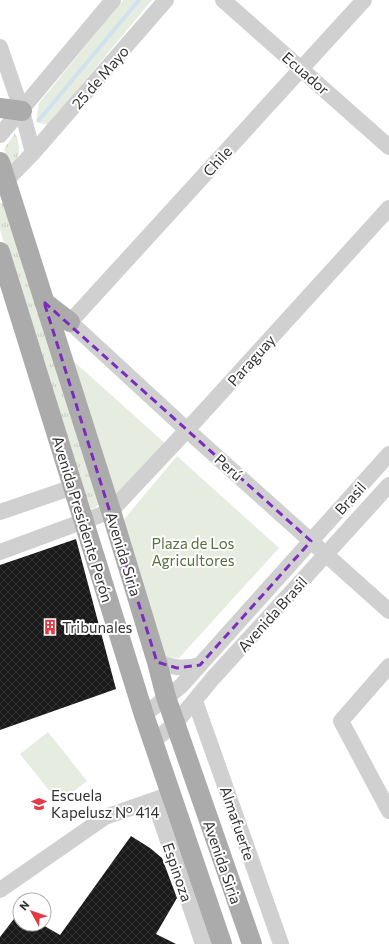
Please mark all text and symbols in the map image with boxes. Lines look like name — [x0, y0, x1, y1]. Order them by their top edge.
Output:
street label: 25 de Mayo — [68, 42, 132, 112]
street label: Ecuador — [279, 48, 333, 98]
street label: Chile — [199, 142, 235, 180]
street label: Paraguay — [223, 330, 279, 389]
street label: Avenida Presidente Perón — [49, 434, 117, 604]
street label: Perú — [211, 450, 247, 484]
street label: Brasil — [331, 478, 369, 518]
street label: Avenida Siria — [103, 510, 145, 598]
park label: Plaza de Los Agricultores — [151, 534, 235, 569]
street label: Avenida Brasil — [234, 573, 310, 655]
building icon: Tribunales — [41, 618, 59, 636]
place label: Tribunales — [62, 618, 133, 636]
street label: Almafuerte — [217, 784, 259, 863]
place label: Escuela Kapelusz Nº 414 — [51, 786, 159, 821]
school or university icon: Escuela Kapelusz Nº 414 — [30, 795, 48, 813]
street label: Avenida Siria — [200, 818, 246, 906]
street label: Espinoza — [160, 840, 196, 904]
north arrow — [12, 892, 52, 932]
text: N — [16, 898, 32, 913]

